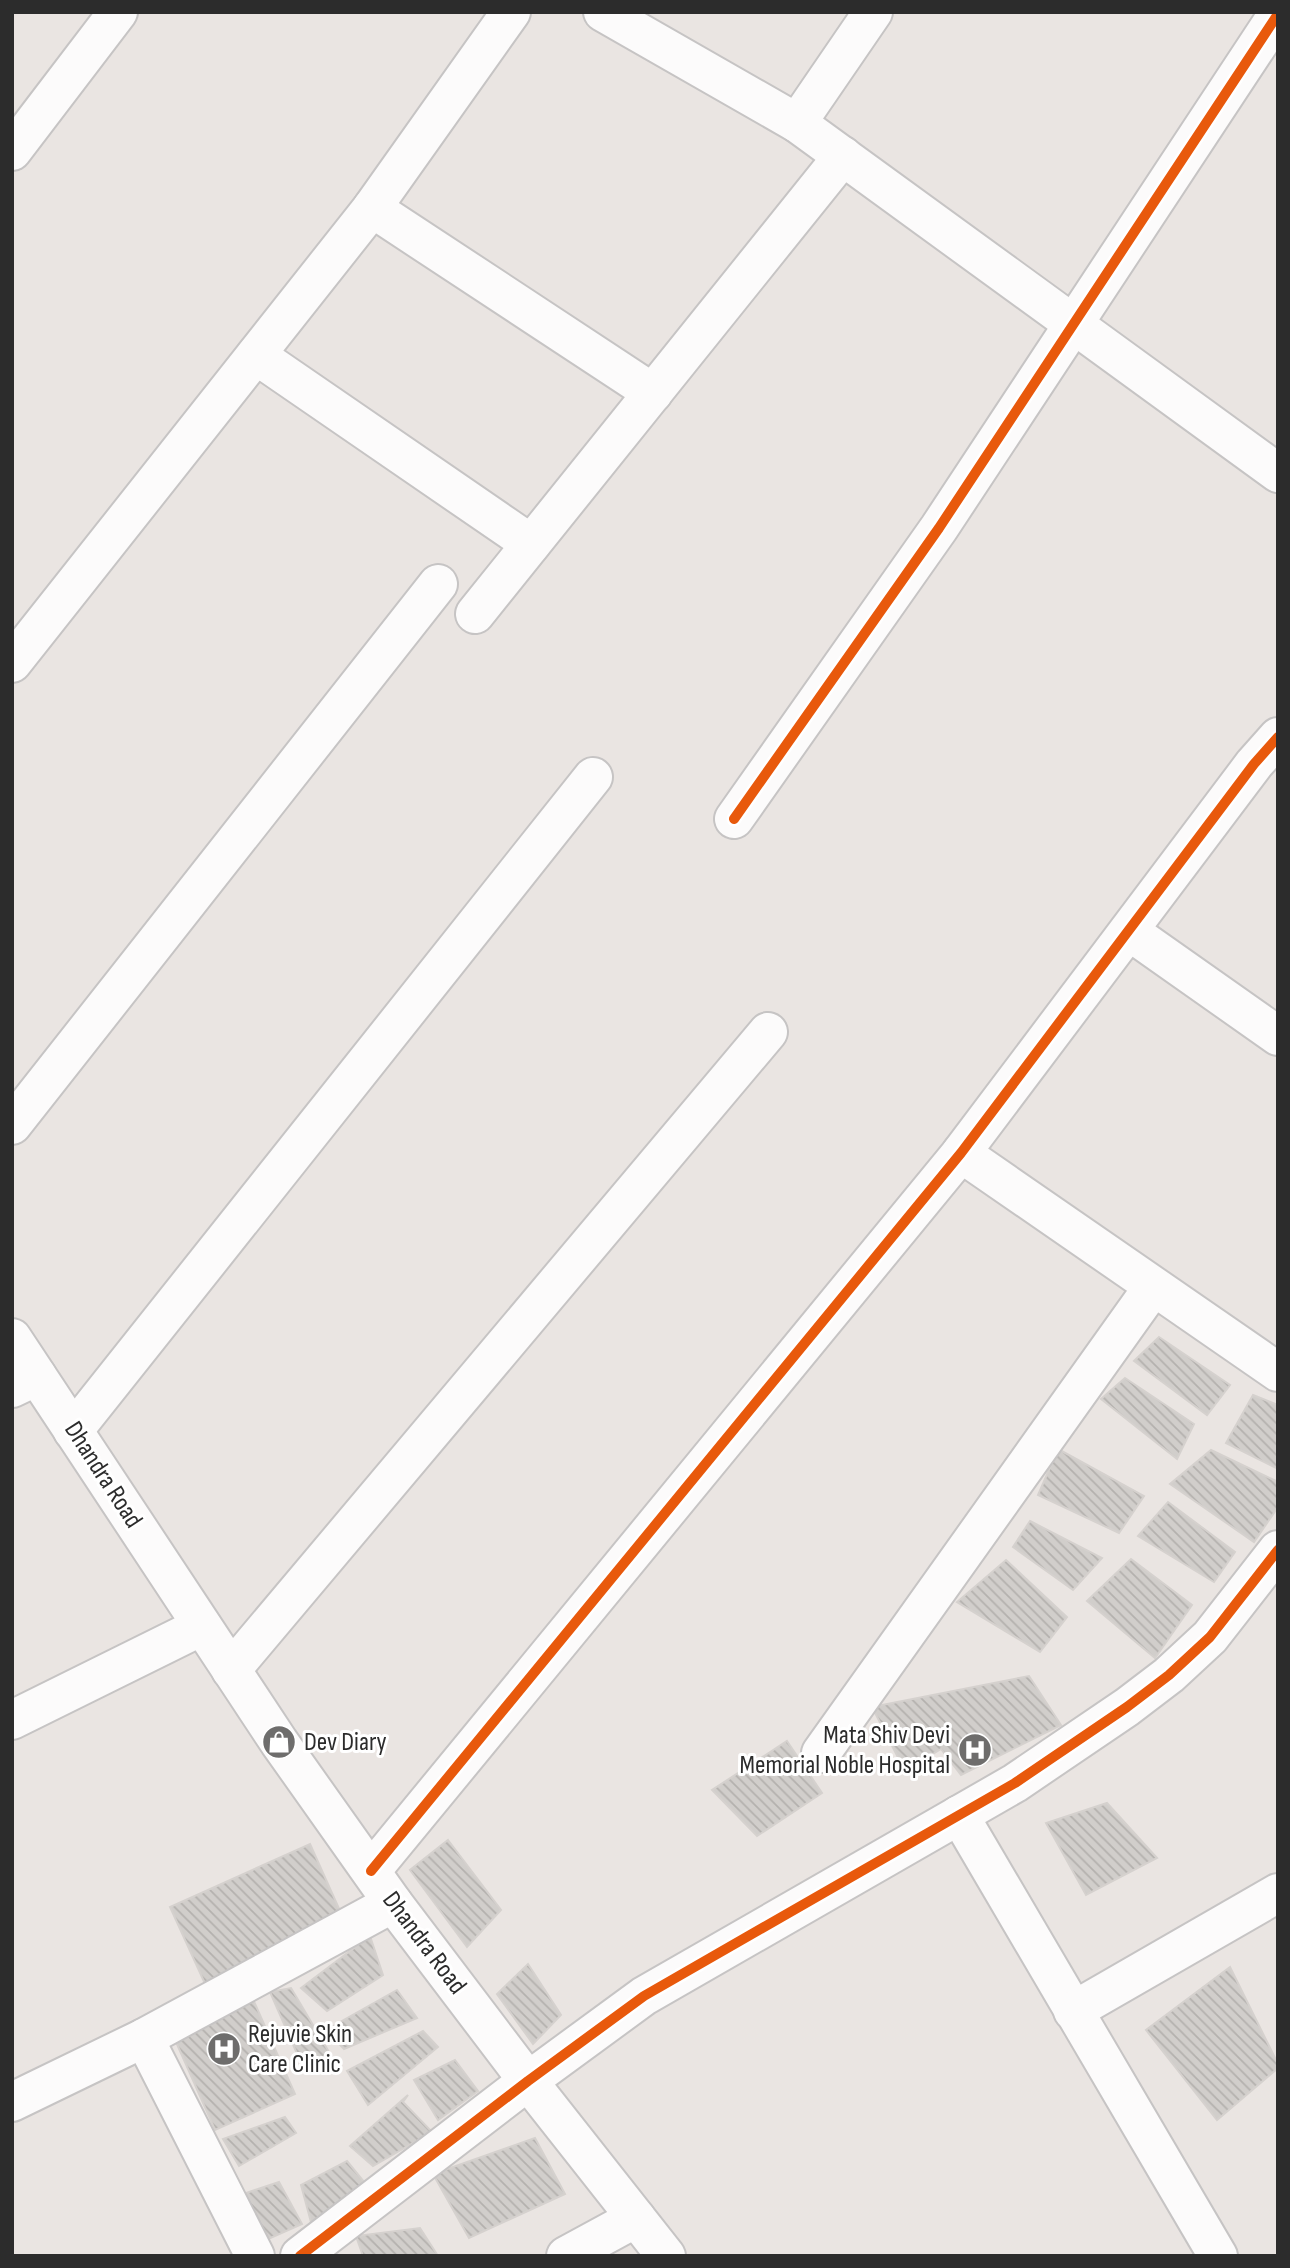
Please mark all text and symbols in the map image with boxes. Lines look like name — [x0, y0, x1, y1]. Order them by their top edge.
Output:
street label: Dhandra Road — [57, 1416, 149, 1534]
place label: Mata Shiv Devi Memorial Noble Hospital — [740, 1720, 950, 1781]
shop icon: Dev Diary — [260, 1723, 298, 1761]
place label: Dev Diary — [304, 1727, 387, 1758]
hospital icon: Mata Shiv Devi Memorial Noble Hospital — [956, 1731, 994, 1769]
street label: Dhandra Road — [375, 1886, 473, 2000]
place label: Rejuvie Skin Care Clinic — [248, 2019, 352, 2080]
hospital icon: Rejuvie Skin Care Clinic — [205, 2030, 243, 2068]

